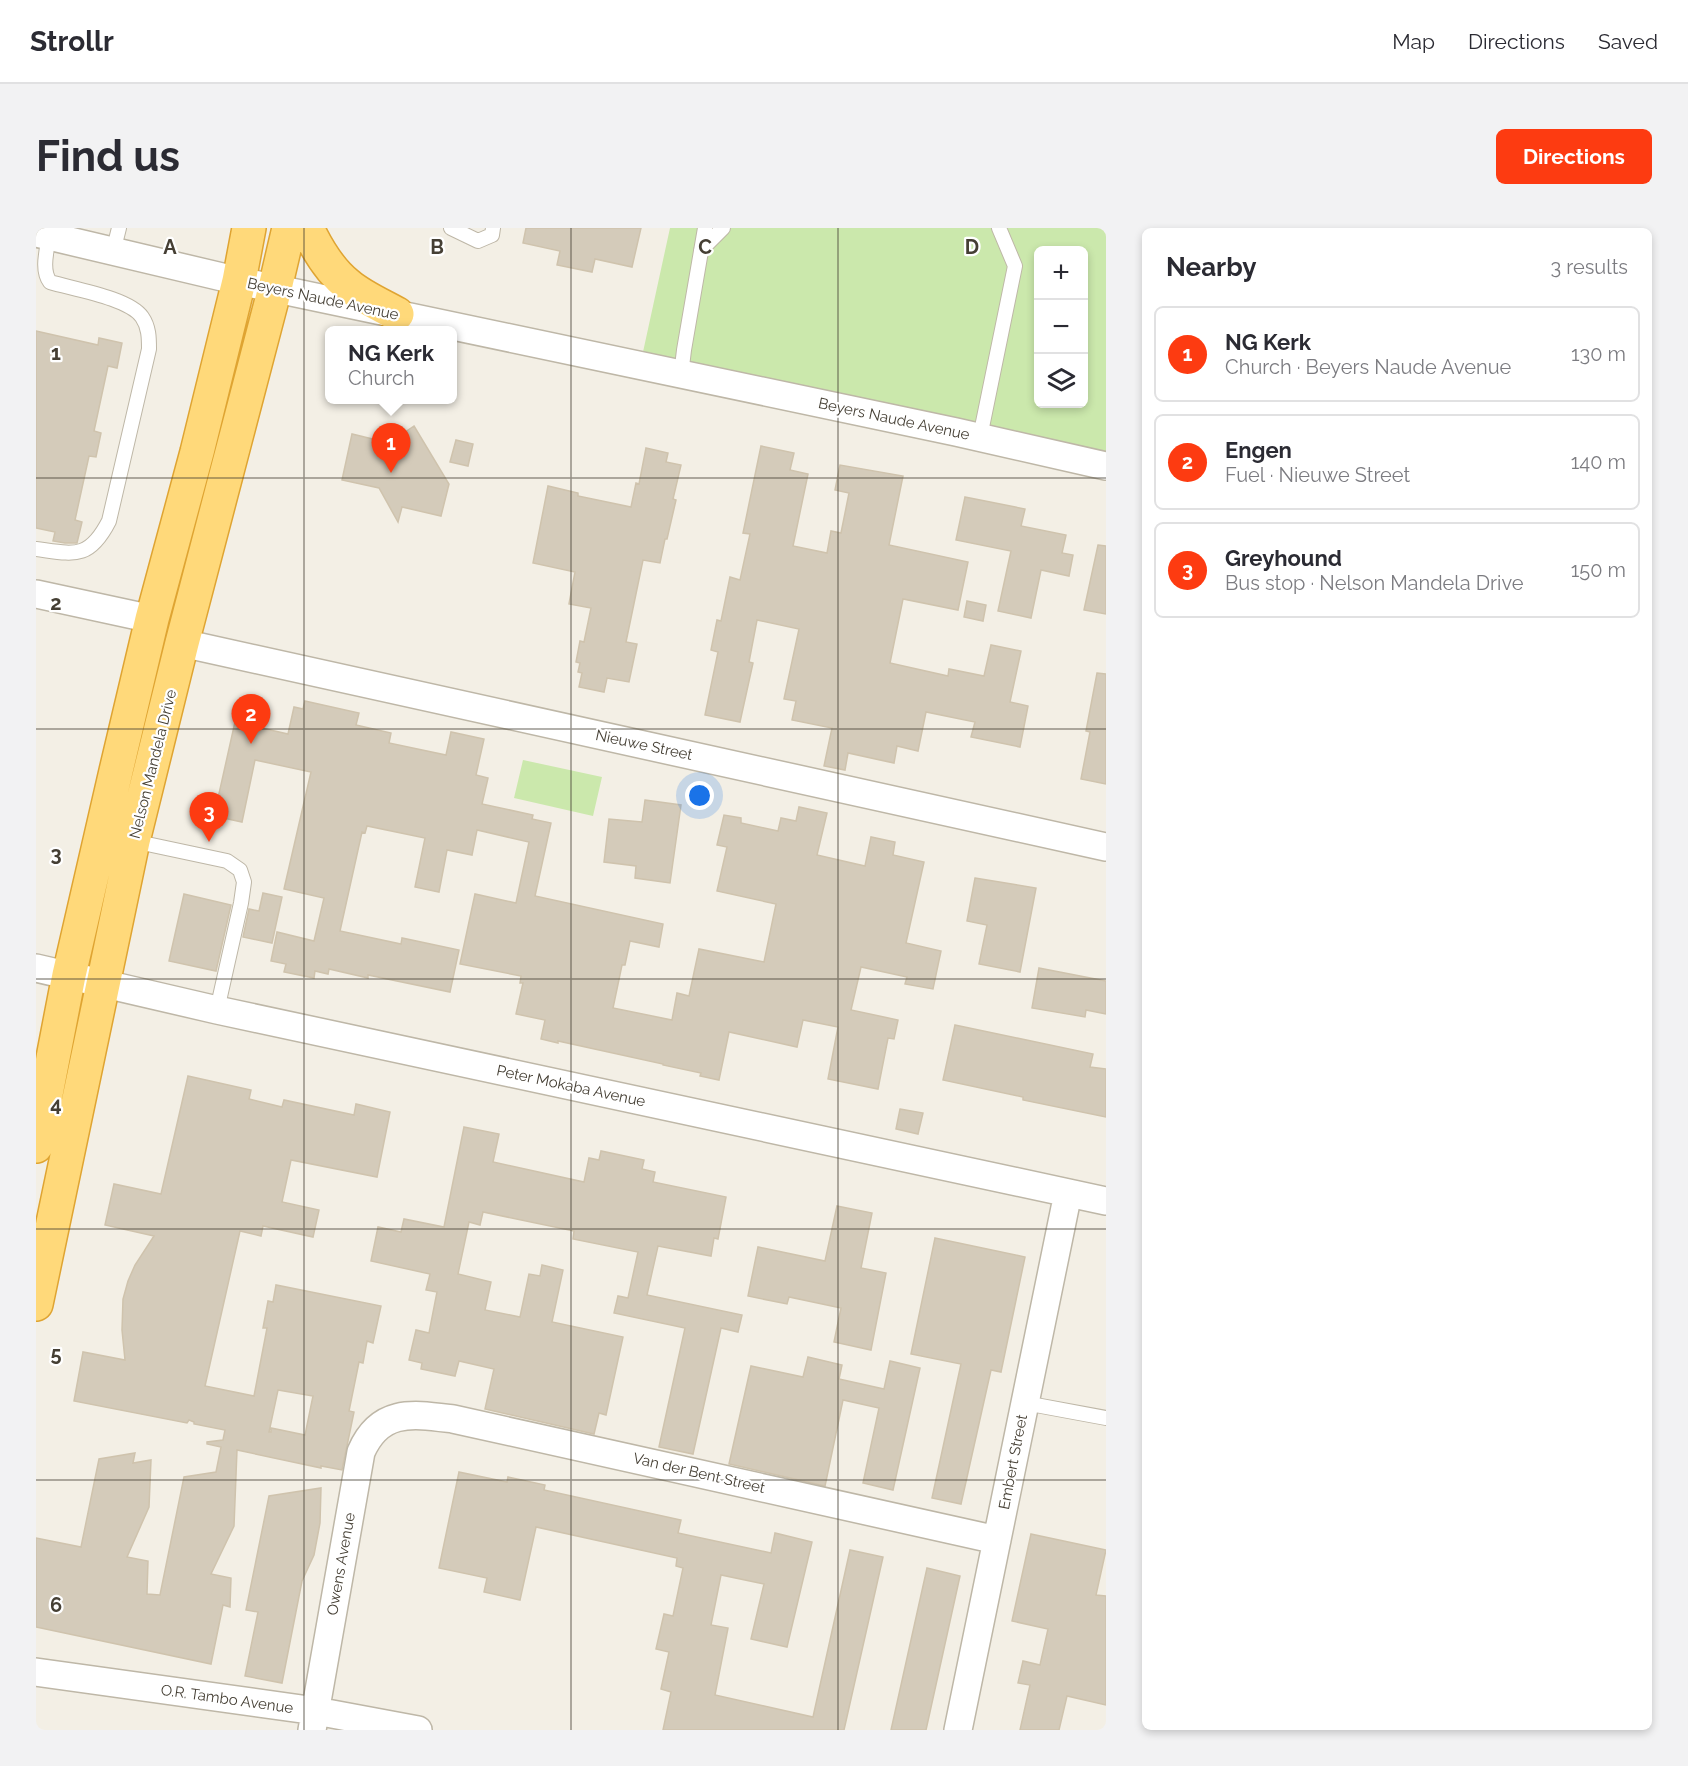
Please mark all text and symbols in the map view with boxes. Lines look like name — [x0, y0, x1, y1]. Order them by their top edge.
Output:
text: Strollr — [30, 25, 114, 58]
text: Map — [1392, 29, 1435, 54]
text: Directions — [1468, 29, 1565, 54]
text: Saved — [1598, 29, 1658, 54]
button: Directions — [1496, 129, 1652, 184]
text: Find us — [36, 132, 180, 181]
text: A — [163, 235, 177, 259]
text: B — [430, 235, 444, 259]
text: C — [698, 235, 712, 259]
text: D — [965, 235, 979, 259]
map controls — [1034, 246, 1088, 408]
button: + — [1034, 246, 1088, 300]
text: Nearby — [1166, 252, 1256, 282]
text: 3 results — [1550, 255, 1628, 279]
street label: Beyers Naude Avenue — [246, 274, 401, 324]
button: − — [1034, 300, 1088, 354]
popup — [325, 326, 457, 404]
text: NG Kerk — [1225, 329, 1311, 355]
text: NG Kerk — [348, 340, 434, 366]
text: 1 — [51, 341, 61, 365]
text: 1 — [1183, 342, 1192, 366]
text: 130 m — [1571, 342, 1626, 366]
button: layers — [1034, 354, 1088, 408]
text: Church · Beyers Naude Avenue — [1225, 355, 1511, 379]
text: Church — [348, 366, 415, 390]
street label: Beyers Naude Avenue — [817, 394, 972, 444]
pin: 1 — [372, 424, 410, 473]
text: Engen — [1225, 437, 1292, 463]
text: 2 — [1182, 450, 1193, 474]
text: 140 m — [1571, 450, 1626, 474]
text: Fuel · Nieuwe Street — [1225, 463, 1410, 487]
text: Greyhound — [1225, 545, 1342, 571]
text: 3 — [1182, 558, 1193, 582]
text: 150 m — [1571, 558, 1626, 582]
text: Bus stop · Nelson Mandela Drive — [1225, 571, 1523, 595]
text: 2 — [50, 591, 62, 615]
street label: Nelson Mandela Drive — [126, 687, 180, 840]
pin: 2 — [232, 694, 270, 744]
street label: Nieuwe Street — [594, 726, 694, 764]
your location — [685, 781, 714, 810]
pin: 3 — [190, 792, 228, 842]
text: 3 — [50, 842, 62, 866]
street label: Peter Mokaba Avenue — [495, 1061, 647, 1111]
text: 4 — [50, 1092, 62, 1116]
text: 5 — [50, 1342, 62, 1366]
street label: Embert Street — [995, 1413, 1031, 1511]
street label: Van der Bent Street — [631, 1449, 767, 1497]
street label: Owens Avenue — [323, 1511, 359, 1617]
text: 6 — [50, 1593, 62, 1617]
street label: O.R. Tambo Avenue — [160, 1681, 295, 1717]

